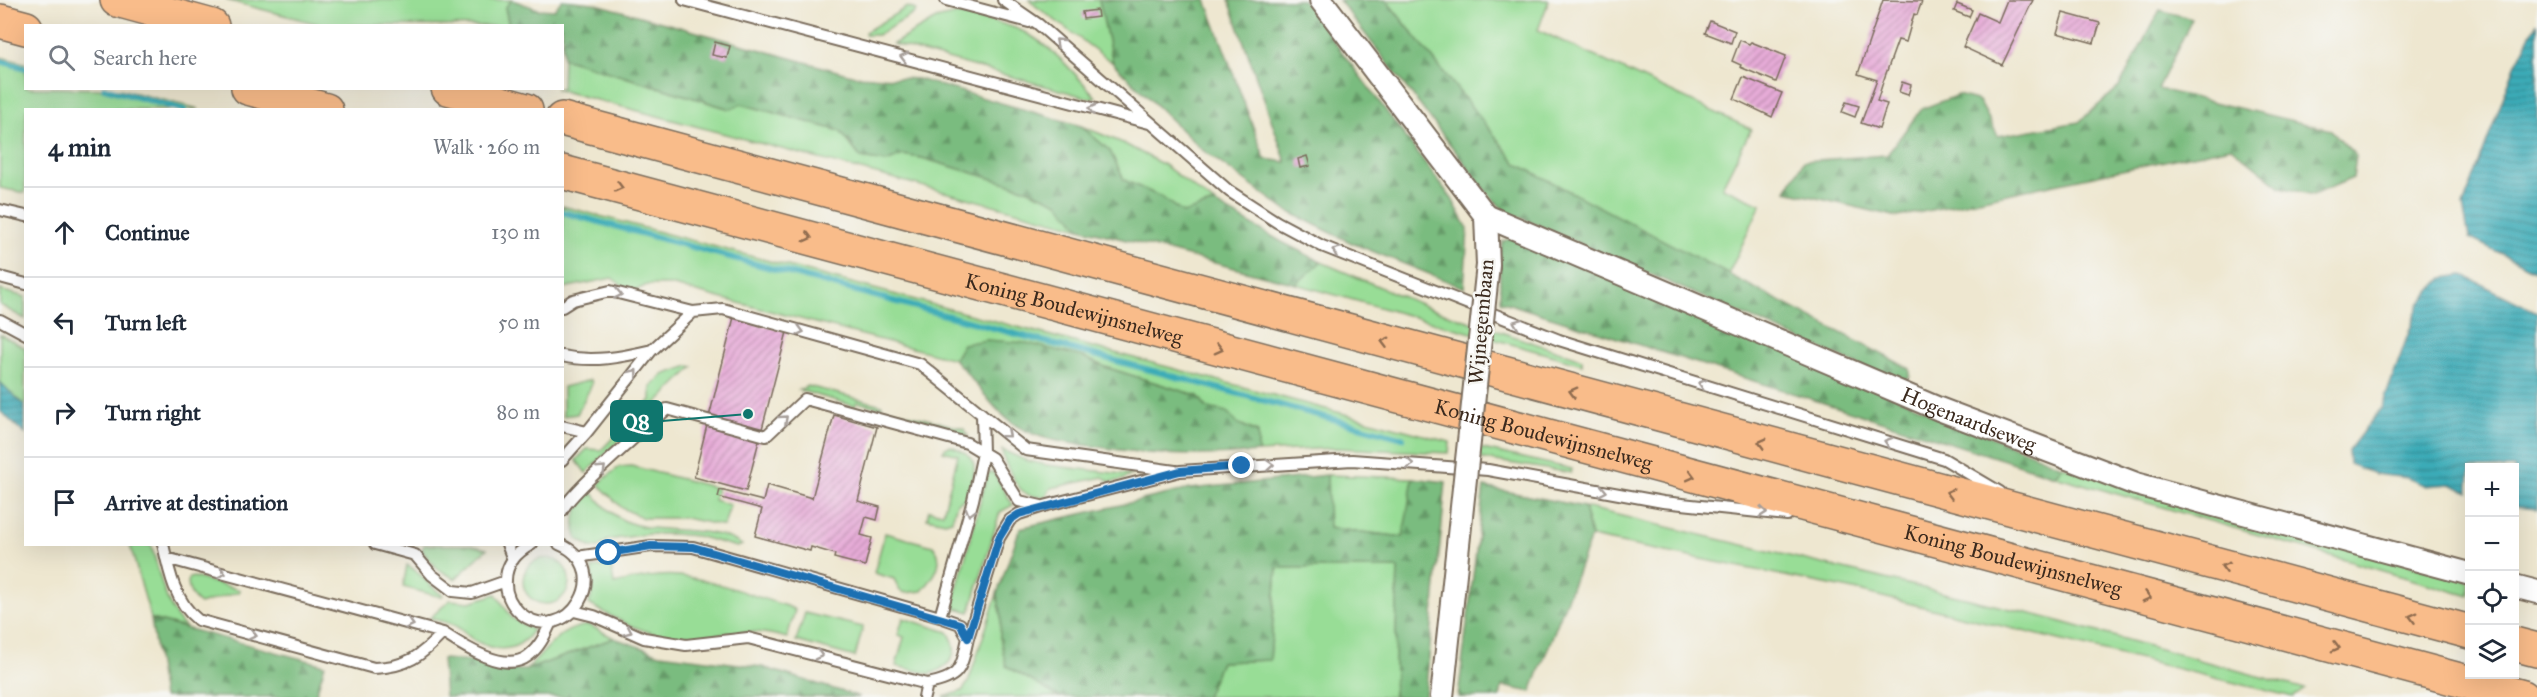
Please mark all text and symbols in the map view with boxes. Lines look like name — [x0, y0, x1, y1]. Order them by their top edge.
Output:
search box — [24, 24, 564, 90]
one-way arrow — [1055, 38, 1065, 49]
icon: search — [45, 41, 78, 74]
text: Search here — [93, 44, 197, 71]
one-way arrow — [900, 52, 910, 64]
one-way arrow — [1088, 104, 1098, 116]
text: 4 min — [48, 131, 111, 163]
text: Walk · 260 m — [433, 135, 540, 159]
one-way arrow — [614, 180, 624, 193]
icon: ahead — [48, 216, 81, 249]
text: Continue — [105, 219, 190, 246]
text: 130 m — [491, 220, 540, 244]
one-way arrow — [802, 230, 812, 243]
one-way arrow — [1331, 246, 1342, 258]
street label: Wijnegembaan — [1463, 258, 1499, 386]
street label: Koning Boudewijnsnelweg — [962, 267, 1186, 351]
one-way arrow — [613, 287, 623, 300]
icon: left — [48, 306, 81, 339]
text: Turn left — [105, 309, 187, 336]
text: 50 m — [498, 310, 540, 334]
one-way arrow — [1512, 318, 1523, 331]
one-way arrow — [794, 323, 804, 336]
one-way arrow — [1380, 336, 1390, 349]
one-way arrow — [1214, 341, 1224, 354]
one-way arrow — [626, 369, 637, 380]
one-way arrow — [1697, 379, 1708, 391]
street label: Hogenaardseweg — [1897, 381, 2040, 458]
one-way arrow — [1569, 387, 1579, 399]
street label: Koning Boudewijnsnelweg — [1432, 393, 1656, 476]
icon: right — [48, 396, 81, 429]
text: Turn right — [105, 399, 201, 426]
text: 80 m — [497, 400, 540, 424]
callout: Q8 — [611, 401, 662, 441]
text: Q8 — [622, 408, 653, 435]
one-way arrow — [777, 415, 788, 426]
one-way arrow — [1000, 427, 1011, 438]
one-way arrow — [1757, 437, 1767, 450]
one-way arrow — [1883, 437, 1894, 449]
route end — [1228, 452, 1254, 478]
one-way arrow — [1406, 457, 1415, 470]
one-way arrow — [1266, 458, 1275, 471]
map controls — [2465, 463, 2519, 679]
button: + — [2465, 463, 2519, 517]
one-way arrow — [595, 465, 606, 476]
one-way arrow — [1686, 468, 1696, 481]
one-way arrow — [1598, 484, 1608, 497]
icon: arrive — [48, 486, 81, 519]
one-way arrow — [1945, 488, 1956, 500]
text: Arrive at destination — [105, 489, 288, 516]
one-way arrow — [1758, 506, 1768, 518]
one-way arrow — [964, 507, 977, 517]
button: − — [2465, 517, 2519, 571]
street label: Koning Boudewijnsnelweg — [1901, 519, 2125, 602]
route start — [595, 539, 621, 565]
one-way arrow — [2220, 561, 2230, 574]
one-way arrow — [216, 566, 227, 578]
button: locate — [2465, 571, 2519, 625]
one-way arrow — [2142, 590, 2152, 603]
one-way arrow — [2408, 612, 2419, 624]
one-way arrow — [404, 617, 415, 629]
one-way arrow — [622, 624, 633, 636]
button: layers — [2465, 625, 2519, 679]
one-way arrow — [248, 627, 258, 640]
one-way arrow — [2331, 640, 2341, 653]
one-way arrow — [814, 648, 824, 661]

